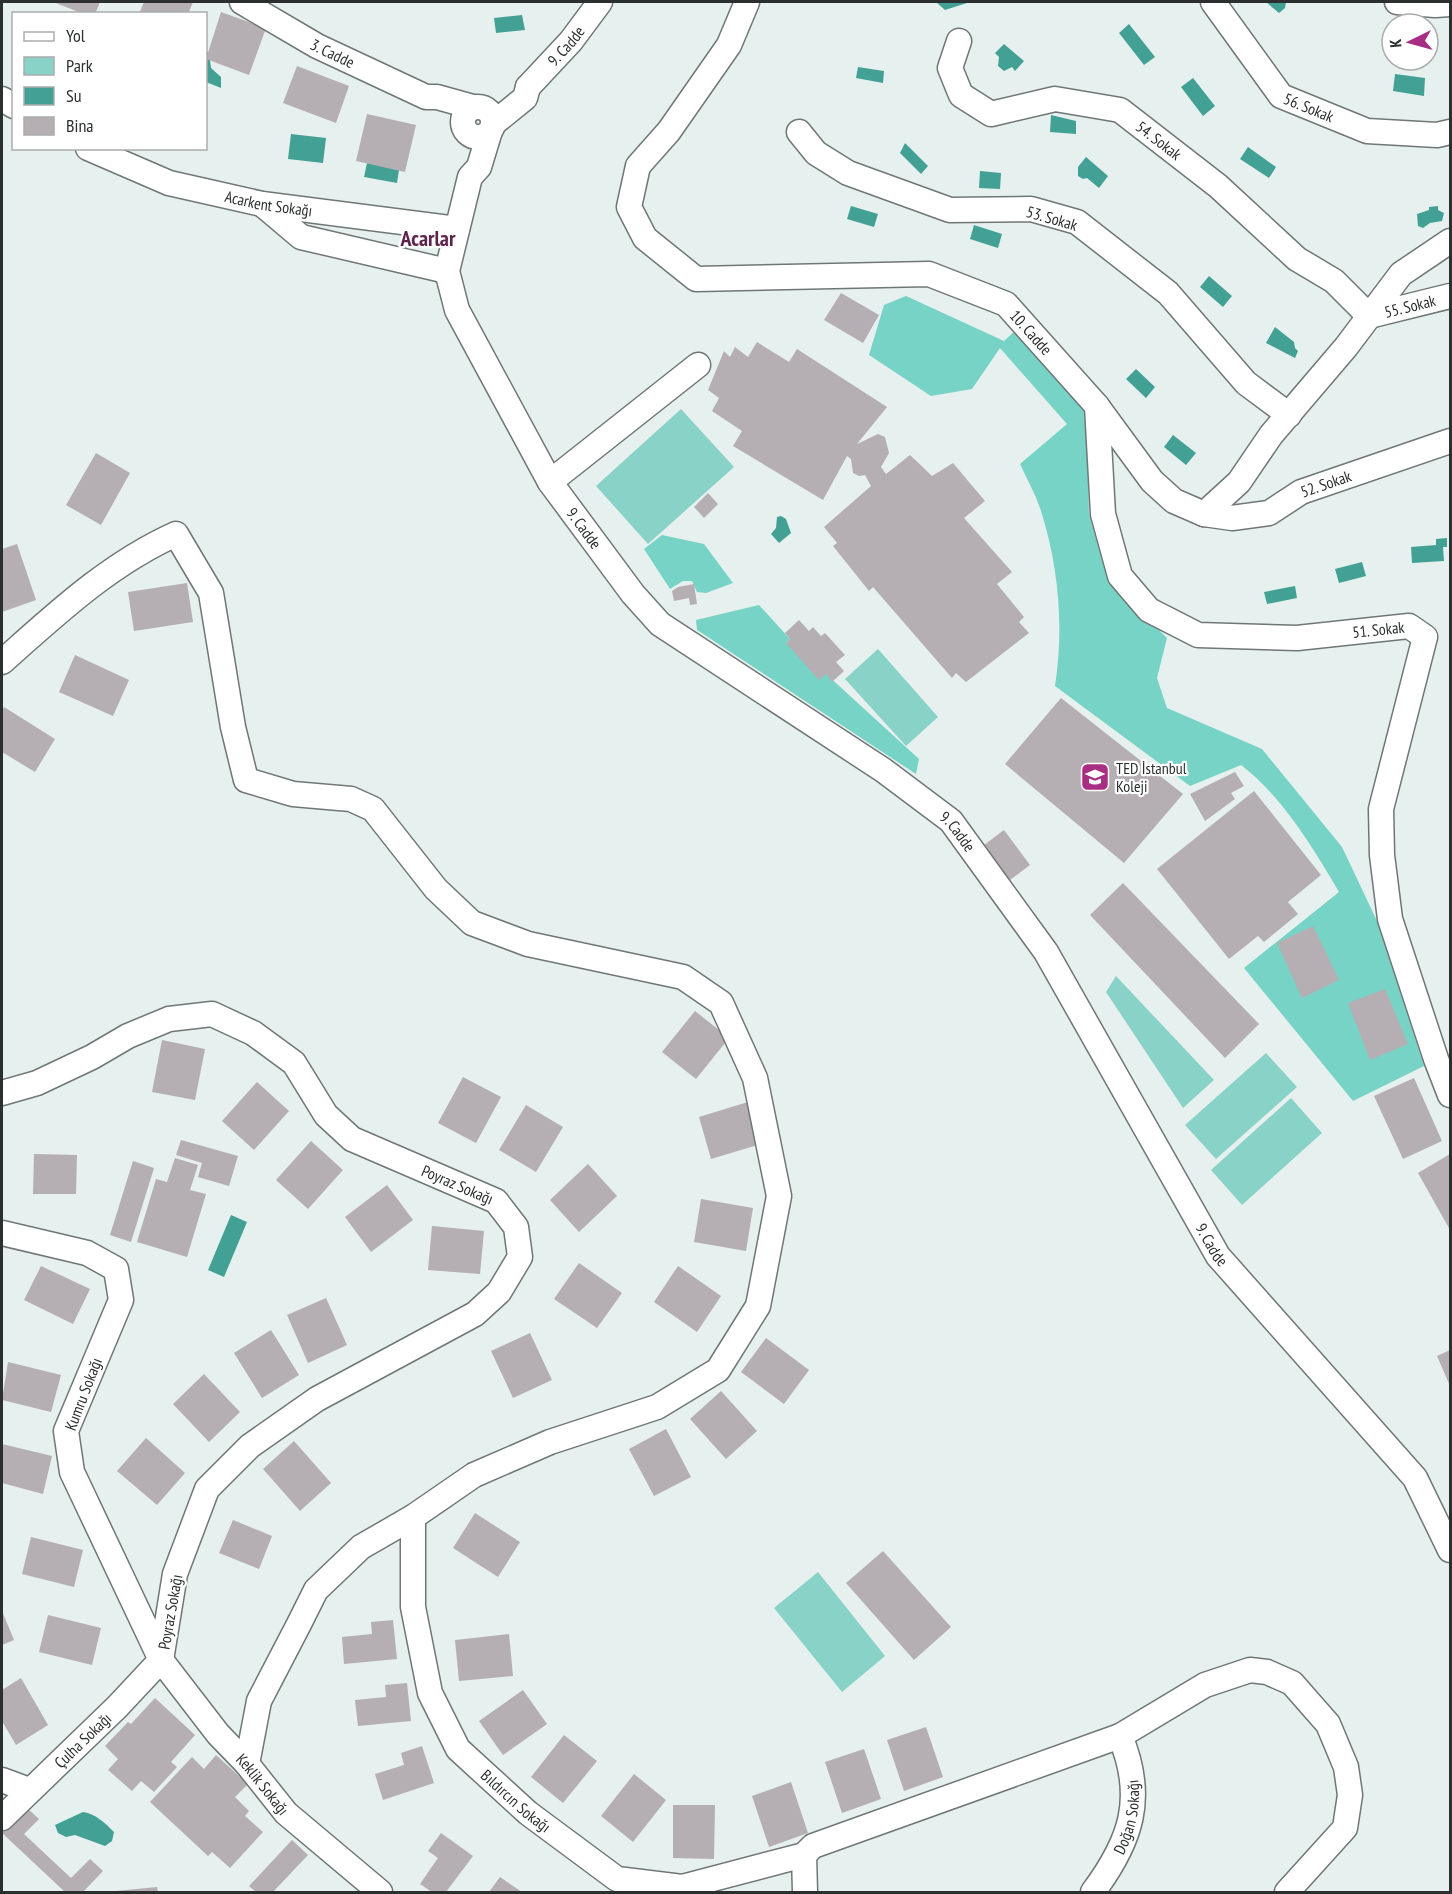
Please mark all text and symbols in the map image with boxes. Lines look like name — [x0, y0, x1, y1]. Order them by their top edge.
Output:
legend — [12, 12, 207, 150]
north arrow — [1380, 12, 1440, 72]
street label: 9. Cadde — [543, 22, 589, 70]
text: Yol — [66, 24, 86, 47]
street label: 3. Cadde — [307, 34, 358, 72]
text: K — [1385, 38, 1405, 48]
text: Park — [66, 54, 93, 77]
text: Su — [66, 84, 82, 107]
street label: 56. Sokak — [1281, 88, 1337, 127]
text: Bina — [66, 114, 94, 137]
street label: 54. Sokak — [1132, 116, 1186, 165]
street label: Acarkent Sokağı — [223, 186, 313, 220]
street label: 53. Sokak — [1024, 201, 1081, 235]
district label: Acarlar — [400, 224, 456, 252]
street label: 55. Sokak — [1382, 290, 1438, 322]
street label: 10. Cadde — [1006, 306, 1056, 359]
street label: 52. Sokak — [1298, 465, 1354, 501]
street label: 9. Cadde — [562, 504, 606, 553]
street label: 51. Sokak — [1351, 616, 1406, 642]
place label: TED İstanbul Koleji — [1116, 758, 1187, 796]
school or university icon: TED İstanbul Koleji — [1079, 761, 1111, 793]
street label: 9. Cadde — [936, 806, 980, 856]
street label: Poyraz Sokağı — [419, 1160, 496, 1209]
street label: 9. Cadde — [1192, 1220, 1232, 1270]
street label: Kumru Sokağı — [60, 1355, 106, 1433]
street label: Poyraz Sokağı — [154, 1573, 186, 1651]
street label: Çulha Sokağı — [50, 1708, 115, 1772]
street label: Keklik Sokağı — [232, 1749, 294, 1819]
street label: Bıldırcın Sokağı — [477, 1765, 555, 1836]
street label: Doğan Sokağı — [1109, 1779, 1143, 1857]

